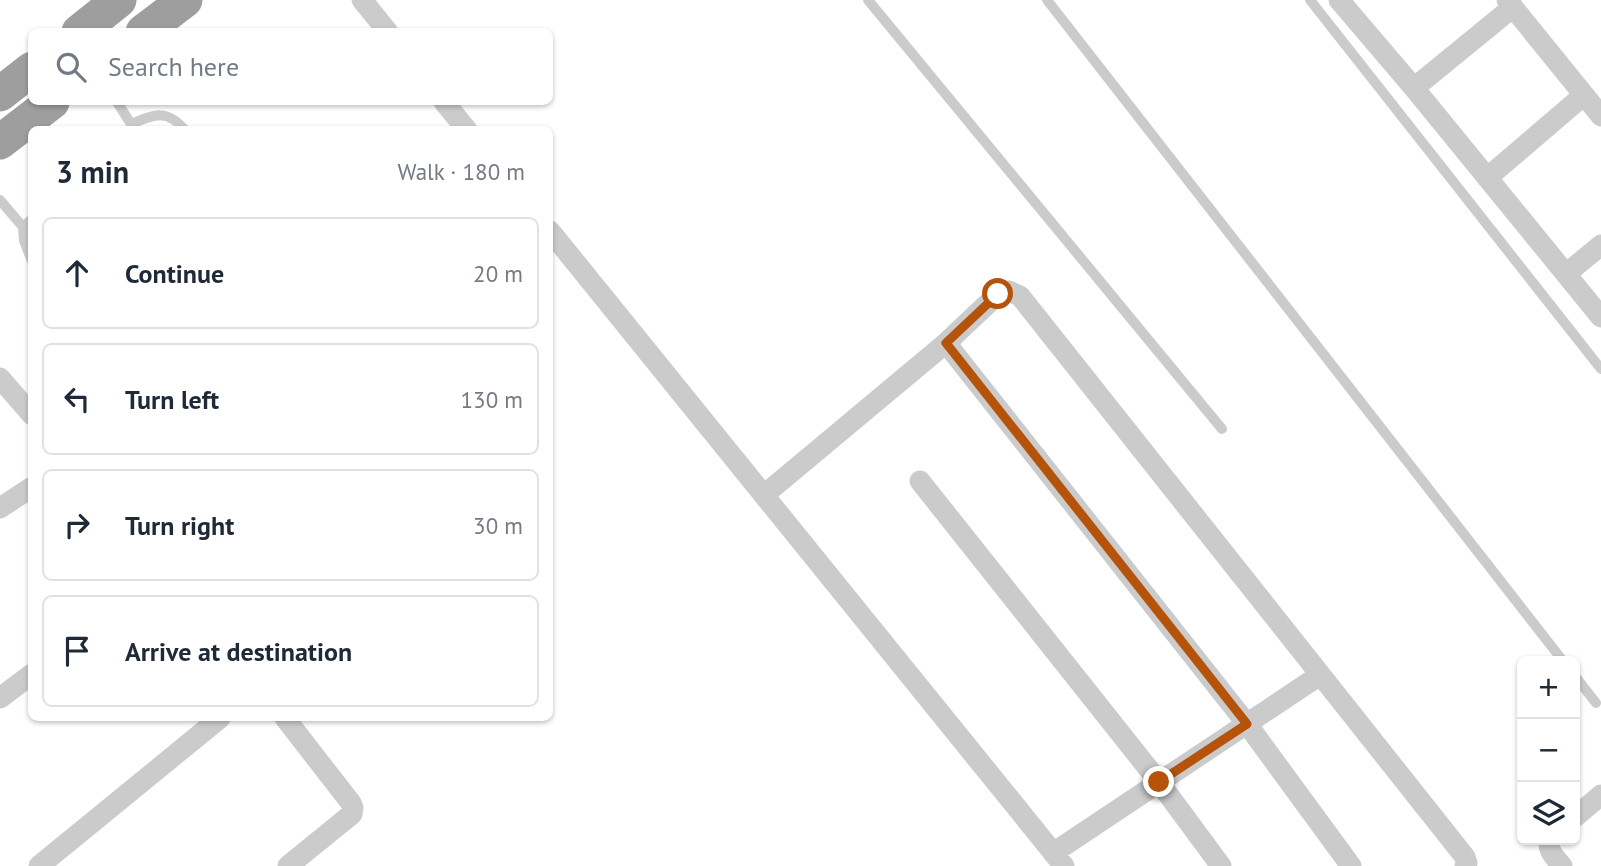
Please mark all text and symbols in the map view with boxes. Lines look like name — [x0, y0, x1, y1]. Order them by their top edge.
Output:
search box — [28, 28, 553, 105]
icon: search — [52, 48, 90, 86]
text: Search here — [108, 50, 239, 83]
text: 3 min — [56, 152, 129, 191]
text: Walk · 180 m — [398, 157, 525, 186]
icon: ahead — [58, 254, 96, 292]
text: Continue — [125, 257, 224, 290]
text: 20 m — [473, 259, 523, 288]
route start — [982, 278, 1013, 309]
icon: left — [58, 380, 96, 418]
text: Turn left — [125, 383, 219, 416]
text: 130 m — [461, 385, 523, 414]
icon: right — [58, 506, 96, 544]
text: Turn right — [125, 509, 234, 542]
text: 30 m — [473, 511, 523, 540]
icon: arrive — [58, 632, 96, 670]
text: Arrive at destination — [125, 635, 352, 668]
map controls — [1517, 656, 1580, 845]
button: + — [1517, 656, 1580, 719]
button: − — [1517, 719, 1580, 782]
route end — [1143, 766, 1174, 797]
button: layers — [1517, 782, 1580, 845]

